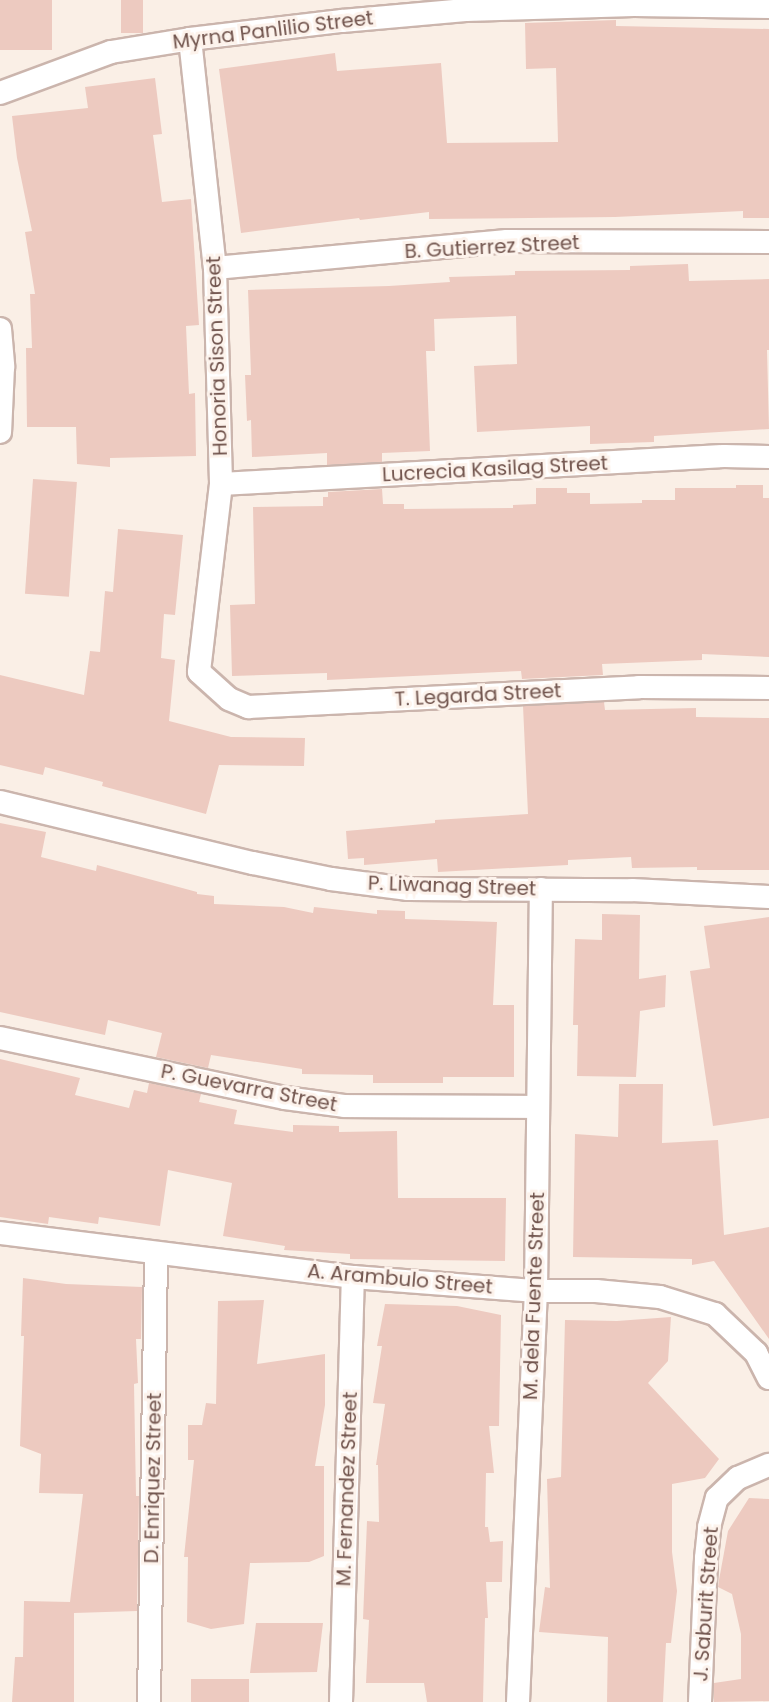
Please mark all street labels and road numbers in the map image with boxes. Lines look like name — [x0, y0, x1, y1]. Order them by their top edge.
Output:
street label: Myrna Panlilio Street — [171, 6, 375, 54]
street label: B. Gutierrez Street — [404, 230, 580, 264]
street label: Honoria Sison Street — [202, 256, 232, 456]
street label: Lucrecia Kasilag Street — [381, 451, 609, 487]
street label: T. Legarda Street — [394, 679, 562, 711]
street label: P. Liwanag Street — [367, 871, 537, 901]
street label: P. Guevarra Street — [159, 1059, 339, 1117]
street label: M. dela Fuente Street — [518, 1192, 550, 1400]
street label: A. Arambulo Street — [306, 1259, 494, 1299]
street label: M. Fernandez Street — [332, 1391, 362, 1587]
street label: D. Enriquez Street — [140, 1392, 166, 1564]
street label: J. Saburit Street — [689, 1526, 723, 1682]

